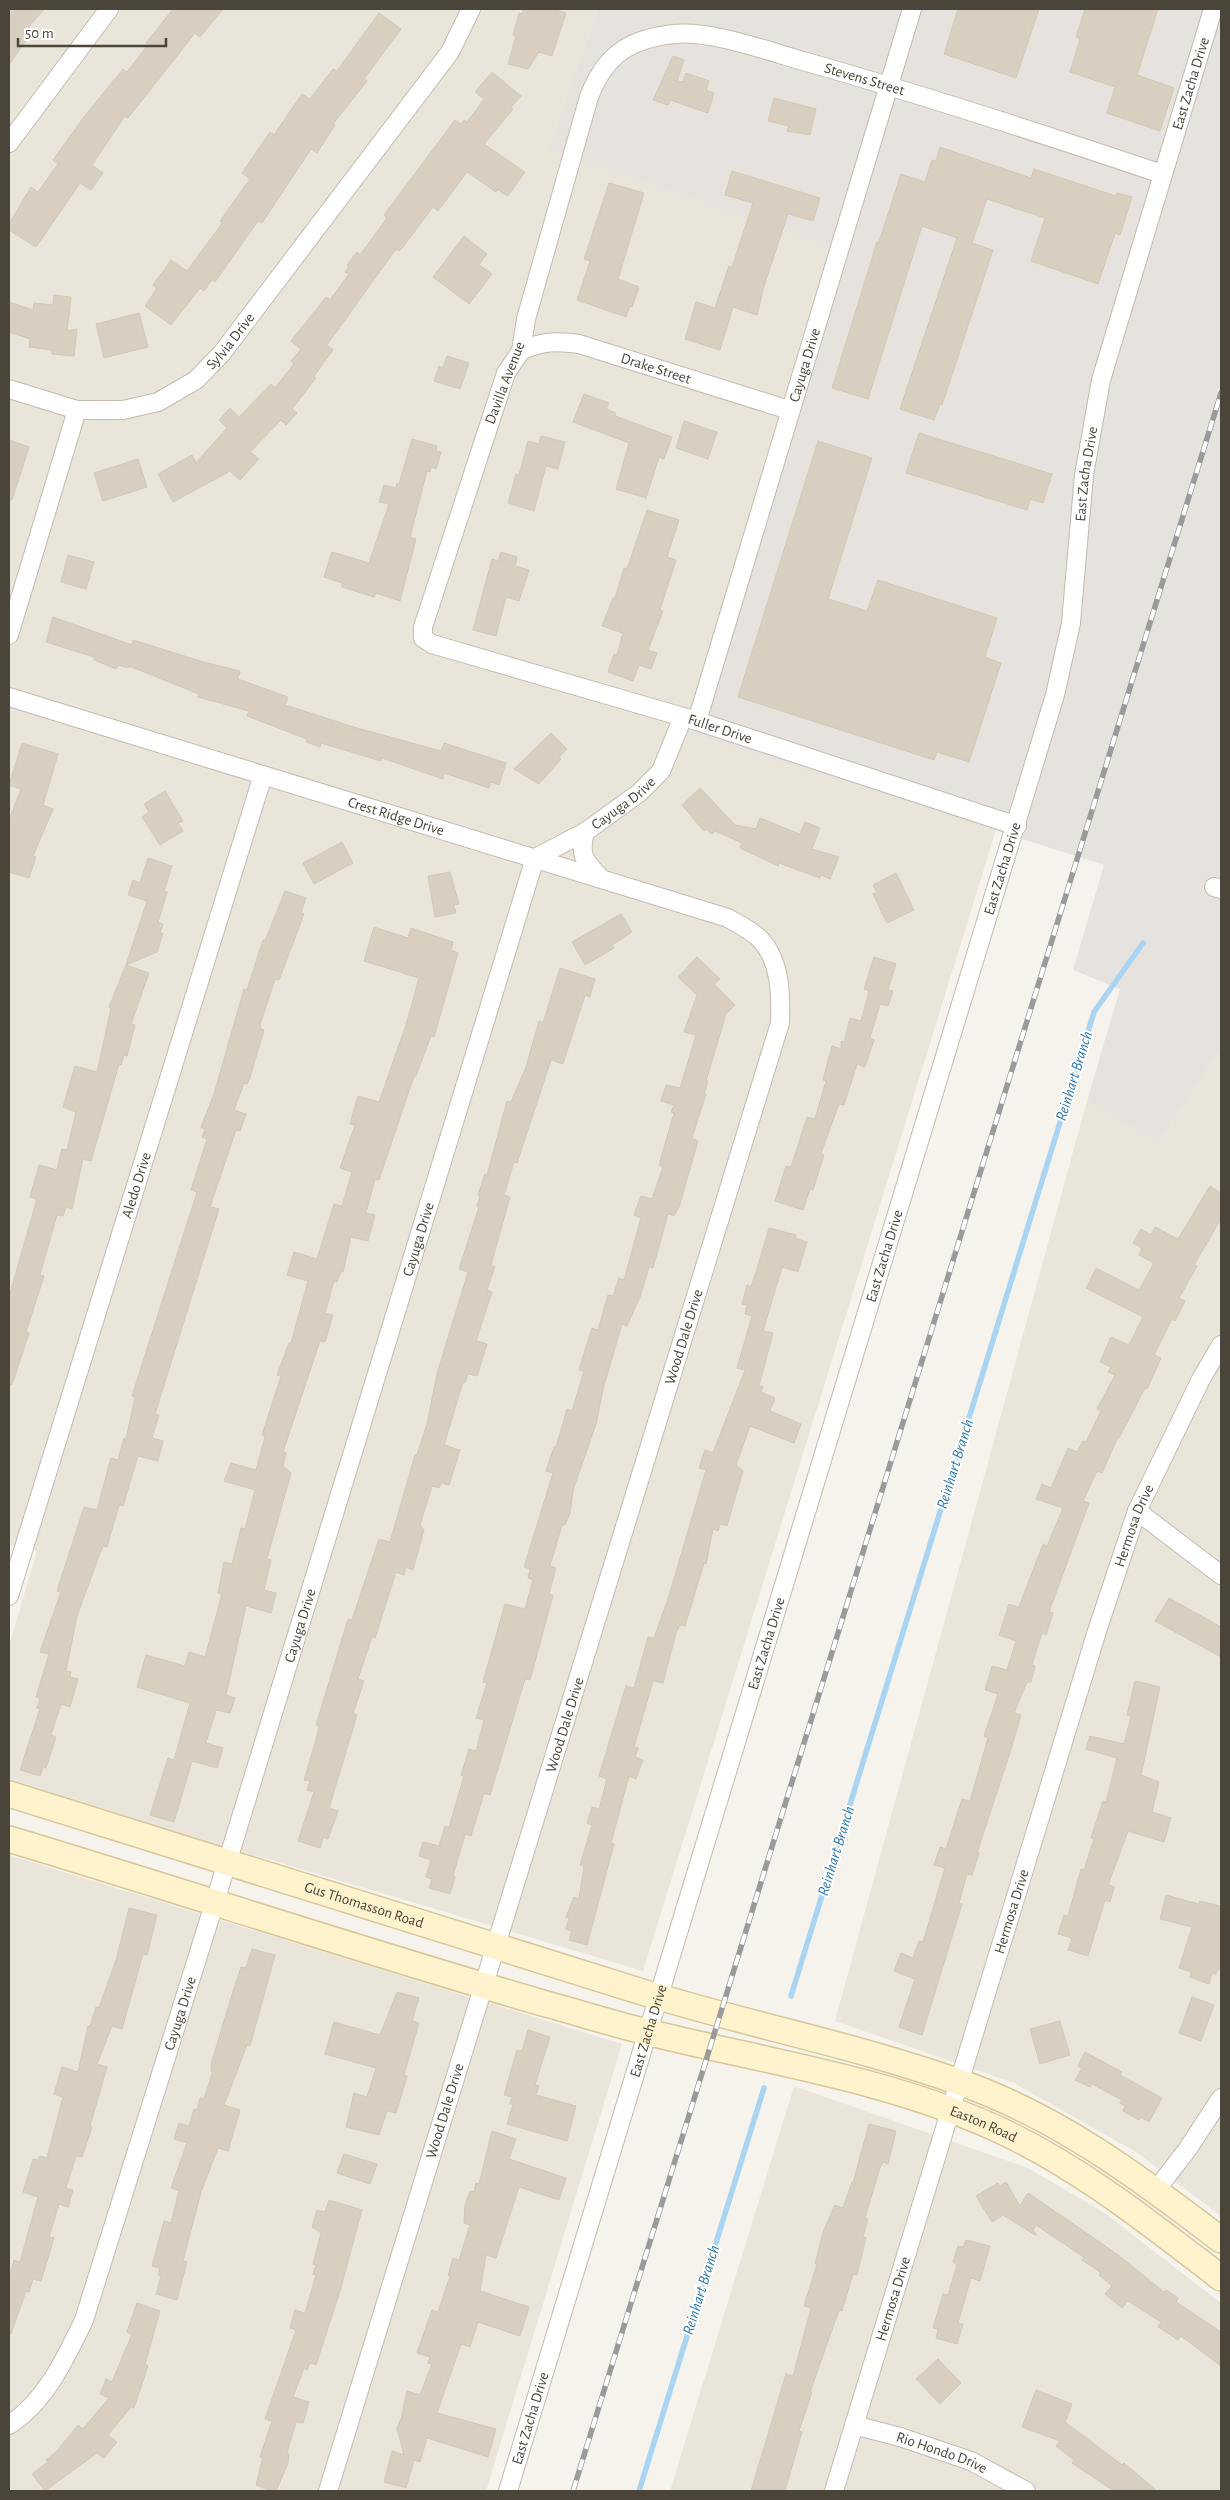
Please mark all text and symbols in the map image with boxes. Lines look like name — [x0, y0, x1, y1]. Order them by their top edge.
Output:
scale bar — [18, 15, 165, 47]
text: 50 m — [25, 26, 54, 41]
street label: East Zacha Drive — [1169, 35, 1212, 132]
street label: Stevens Street — [823, 60, 907, 98]
street label: Sylvia Drive — [203, 310, 257, 372]
street label: Cayuga Drive — [786, 326, 823, 404]
street label: Davilla Avenue — [482, 340, 528, 426]
street label: Drake Street — [619, 350, 693, 386]
street label: East Zacha Drive — [1072, 425, 1100, 522]
street label: Fuller Drive — [686, 712, 754, 746]
street label: Cayuga Drive — [588, 774, 658, 832]
street label: Crest Ridge Drive — [346, 794, 446, 838]
street label: East Zacha Drive — [981, 820, 1023, 917]
water label: Reinhart Branch — [1053, 1029, 1095, 1123]
street label: Aledo Drive — [119, 1150, 153, 1220]
street label: Cayuga Drive — [400, 1200, 437, 1278]
street label: East Zacha Drive — [863, 1208, 905, 1304]
street label: Wood Dale Drive — [662, 1288, 706, 1386]
water label: Reinhart Branch — [934, 1417, 976, 1511]
street label: Hermosa Drive — [1111, 1482, 1156, 1569]
street label: Cayuga Drive — [281, 1587, 318, 1664]
street label: East Zacha Drive — [745, 1595, 787, 1691]
street label: Wood Dale Drive — [543, 1676, 587, 1774]
water label: Reinhart Branch — [815, 1804, 857, 1898]
street label: Hermosa Drive — [991, 1867, 1031, 1955]
street label: Gus Thomasson Road — [303, 1879, 426, 1930]
street label: Cayuga Drive — [161, 1975, 198, 2052]
street label: East Zacha Drive — [627, 1983, 669, 2079]
street label: Wood Dale Drive — [423, 2062, 467, 2160]
street label: Easton Road — [948, 2103, 1020, 2145]
water label: Reinhart Branch — [680, 2243, 722, 2337]
street label: Hermosa Drive — [873, 2255, 913, 2343]
street label: East Zacha Drive — [509, 2370, 551, 2466]
street label: Rio Hondo Drive — [894, 2429, 990, 2476]

